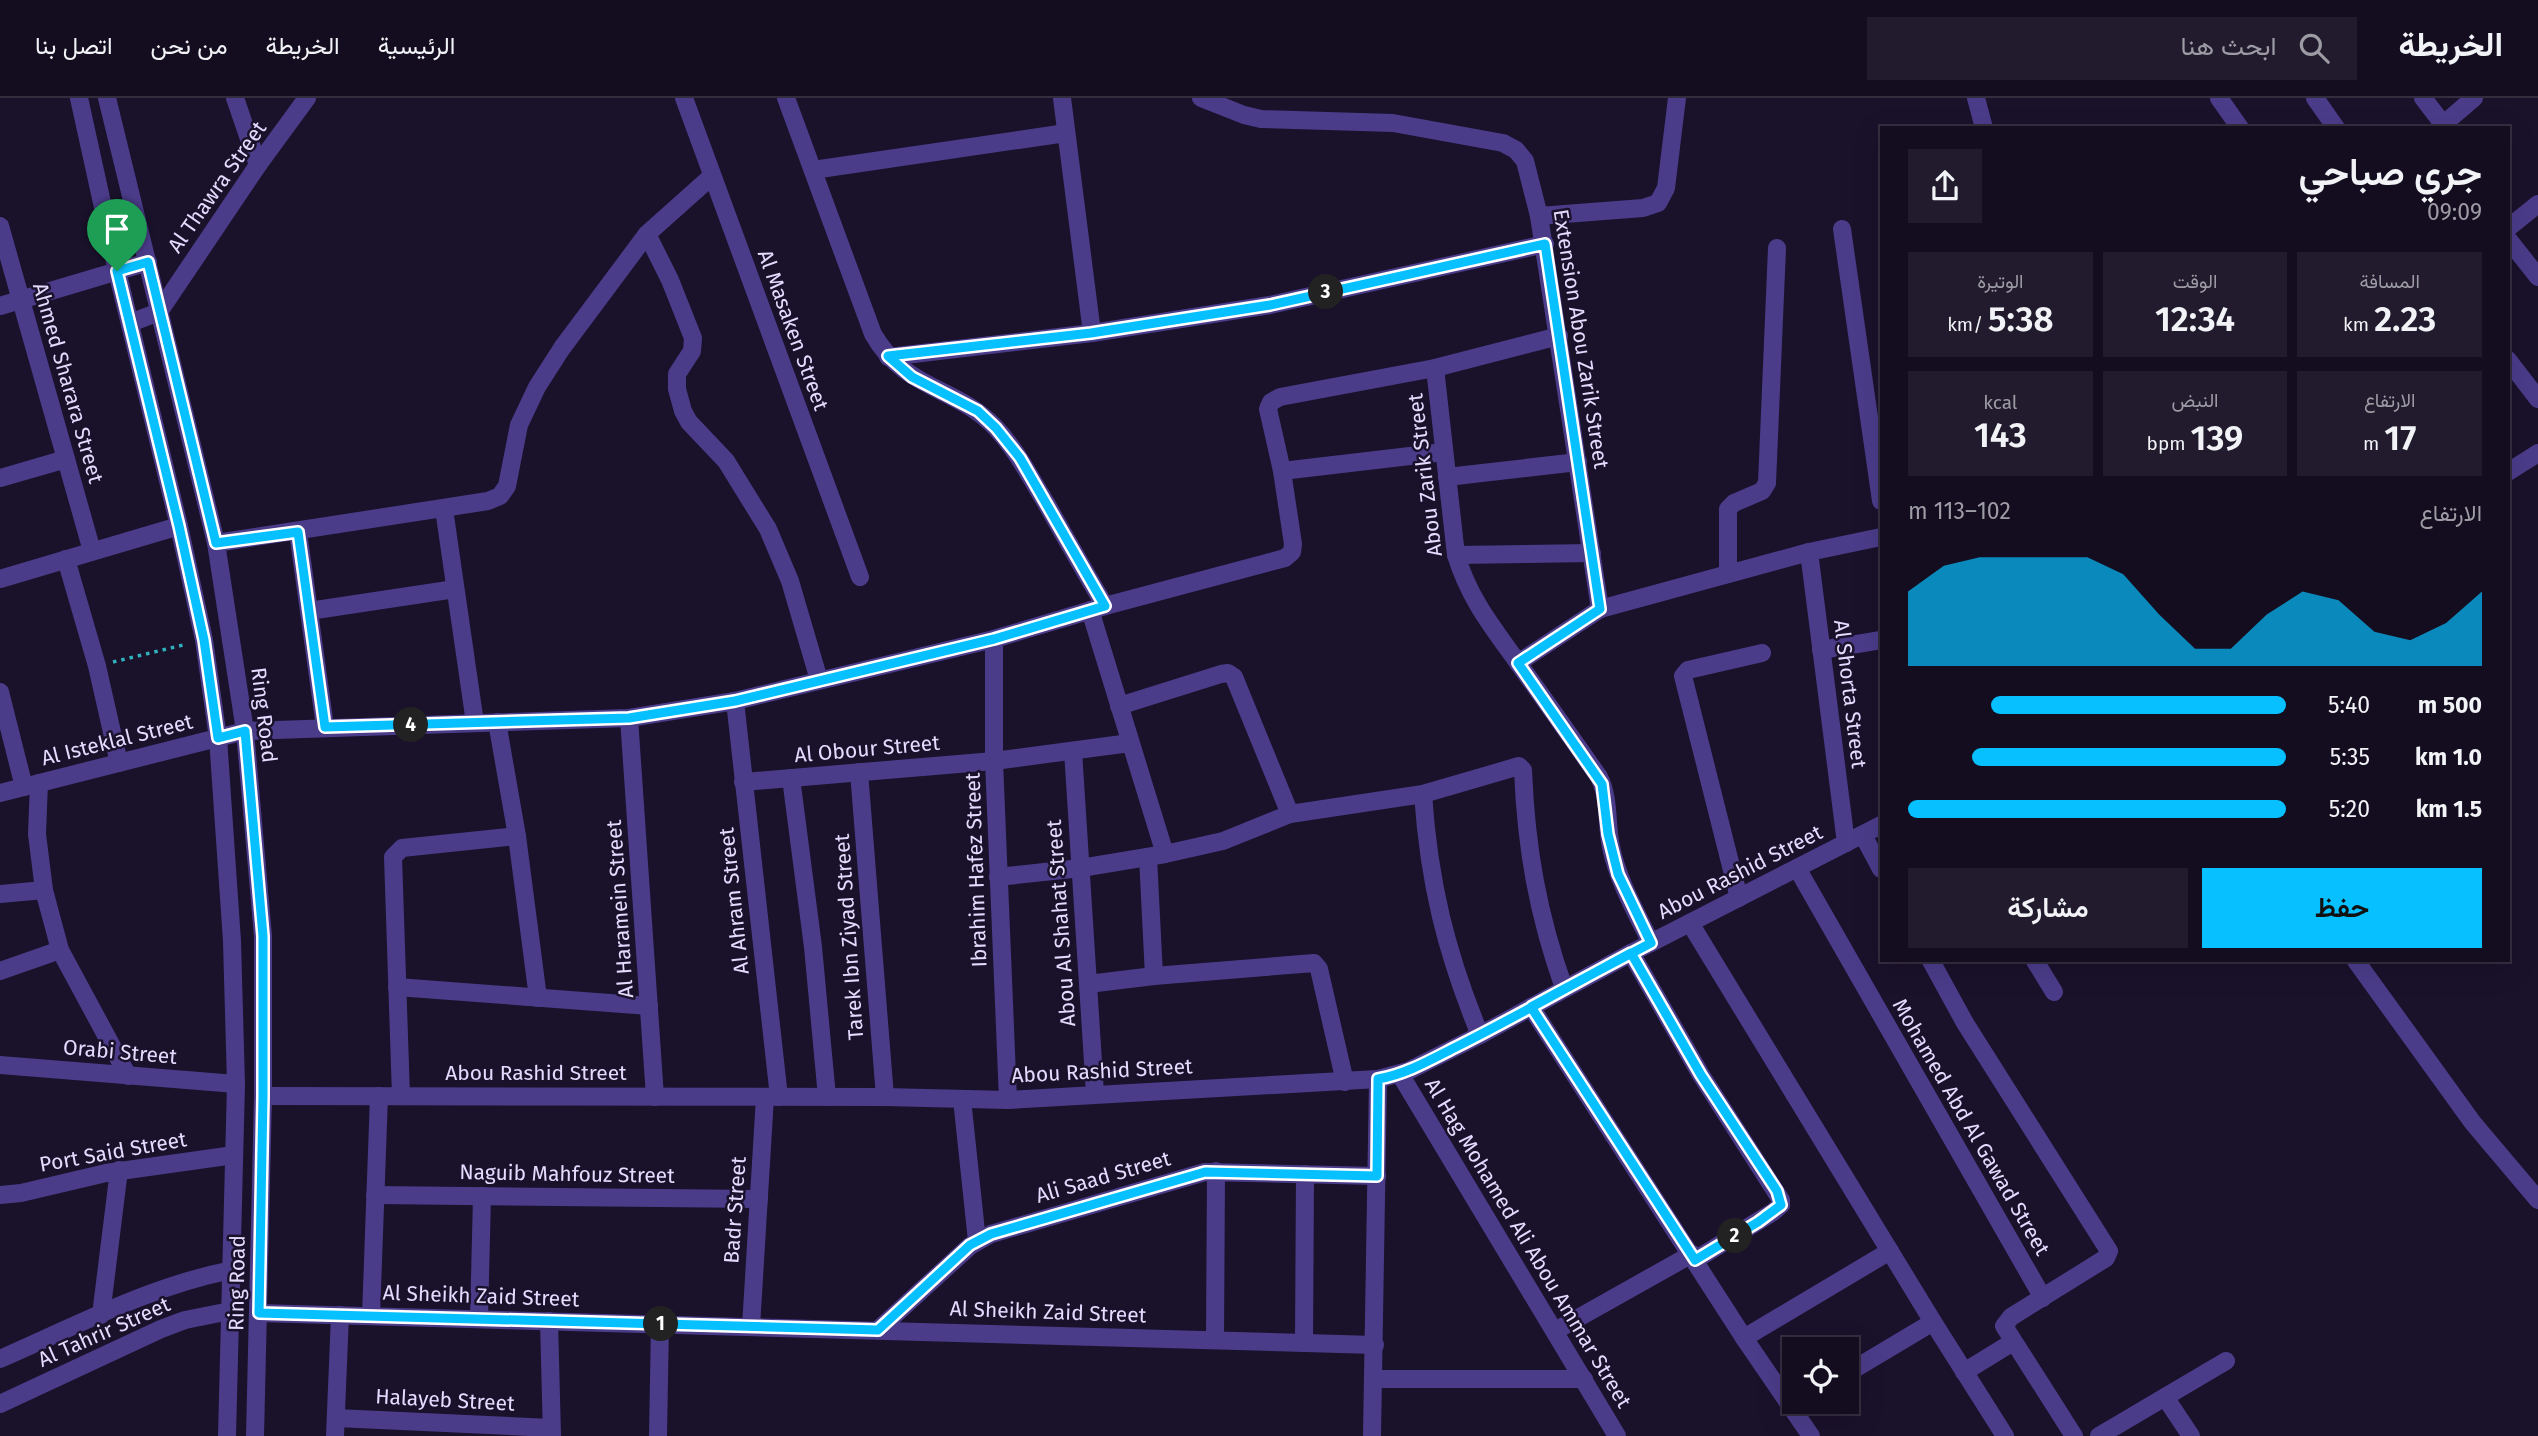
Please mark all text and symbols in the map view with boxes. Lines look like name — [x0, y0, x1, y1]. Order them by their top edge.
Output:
search box — [1867, 17, 2357, 80]
text: الخريطة — [2399, 25, 2503, 65]
icon: search — [2295, 29, 2333, 67]
text: ابحث هنا — [2180, 31, 2277, 62]
text: اتصل بنا — [35, 32, 112, 60]
text: من نحن — [150, 32, 227, 60]
text: الخريطة — [265, 32, 340, 60]
text: الرئيسية — [378, 32, 455, 60]
street label: Al Thawra Street — [162, 116, 272, 258]
button: share — [1908, 149, 1982, 223]
text: جري صباحي — [2298, 149, 2482, 195]
text: 09:09 — [2427, 198, 2482, 226]
pin — [87, 199, 147, 271]
street label: Extension Abou Zarik Street — [1548, 207, 1614, 471]
icon: arrive — [98, 210, 136, 248]
street label: Al Masaken Street — [752, 246, 834, 414]
text: الوتيرة — [1977, 270, 2024, 293]
text: الوقت — [2173, 270, 2217, 293]
text: المسافة — [2360, 270, 2420, 293]
pin: 3 — [1308, 274, 1344, 310]
street label: Ahmed Sharara Street — [27, 280, 109, 487]
text: 3 — [1321, 280, 1330, 303]
text: 5:38 — [1988, 298, 2054, 340]
text: 12:34 — [2155, 298, 2235, 340]
text: 2.23 — [2374, 298, 2436, 340]
text: /km — [1947, 313, 1988, 336]
text: km — [2343, 313, 2374, 336]
text: النبض — [2172, 389, 2219, 412]
text: الارتفاع — [2364, 389, 2415, 412]
text: kcal — [1983, 391, 2017, 414]
street label: Abou Zarik Street — [1402, 392, 1448, 558]
text: 143 — [1974, 414, 2027, 456]
text: 139 — [2191, 417, 2243, 459]
text: 17 — [2384, 417, 2416, 459]
text: bpm — [2147, 432, 2191, 455]
text: m — [2363, 432, 2384, 455]
text: 102–113 m — [1908, 497, 2011, 525]
text: الارتفاع — [2420, 499, 2482, 527]
street label: Al Shorta Street — [1828, 618, 1872, 770]
street label: Ring Road — [245, 666, 283, 764]
text: 5:40 — [2328, 691, 2370, 719]
text: 500 m — [2418, 691, 2482, 719]
pin: 4 — [394, 708, 428, 742]
street label: Al Isteklal Street — [39, 709, 196, 771]
text: 4 — [405, 713, 416, 736]
street label: Al Obour Street — [793, 730, 941, 768]
text: 5:35 — [2330, 743, 2370, 771]
text: 1.0 km — [2415, 743, 2482, 771]
street label: Ibrahim Hafez Street — [960, 772, 992, 968]
text: 5:20 — [2329, 795, 2370, 823]
text: 1.5 km — [2416, 795, 2482, 823]
street label: Abou Al Shahat Street — [1041, 818, 1081, 1027]
street label: Al Haramein Street — [601, 819, 639, 999]
street label: Abou Rashid Street — [1653, 819, 1827, 925]
street label: Al Ahram Street — [713, 826, 755, 976]
street label: Tarek Ibn Ziyad Street — [829, 833, 869, 1041]
button: مشاركة — [1908, 868, 2188, 948]
button: حفظ — [2202, 868, 2482, 948]
street label: Mohamed Abd Al Gawad Street — [1887, 994, 2056, 1260]
street label: Orabi Street — [62, 1034, 178, 1070]
street label: Abou Rashid Street — [1011, 1053, 1194, 1089]
street label: Abou Rashid Street — [445, 1060, 627, 1086]
street label: Al Hag Mohamed Ali Abou Ammar Street — [1419, 1073, 1637, 1413]
street label: Port Said Street — [37, 1126, 189, 1178]
street label: Ali Saad Street — [1033, 1145, 1174, 1209]
street label: Badr Street — [718, 1155, 752, 1264]
street label: Naguib Mahfouz Street — [459, 1159, 675, 1189]
pin: 2 — [1718, 1218, 1752, 1254]
text: 2 — [1730, 1224, 1739, 1247]
street label: Ring Road — [223, 1235, 251, 1331]
street label: Al Sheikh Zaid Street — [382, 1280, 580, 1312]
street label: Al Tahrir Street — [34, 1291, 175, 1373]
street label: Al Sheikh Zaid Street — [949, 1296, 1147, 1328]
pin: 1 — [644, 1306, 678, 1342]
text: 1 — [656, 1312, 665, 1335]
map controls — [1782, 1337, 1859, 1414]
button: locate — [1782, 1337, 1859, 1414]
street label: Halayeb Street — [375, 1383, 516, 1417]

